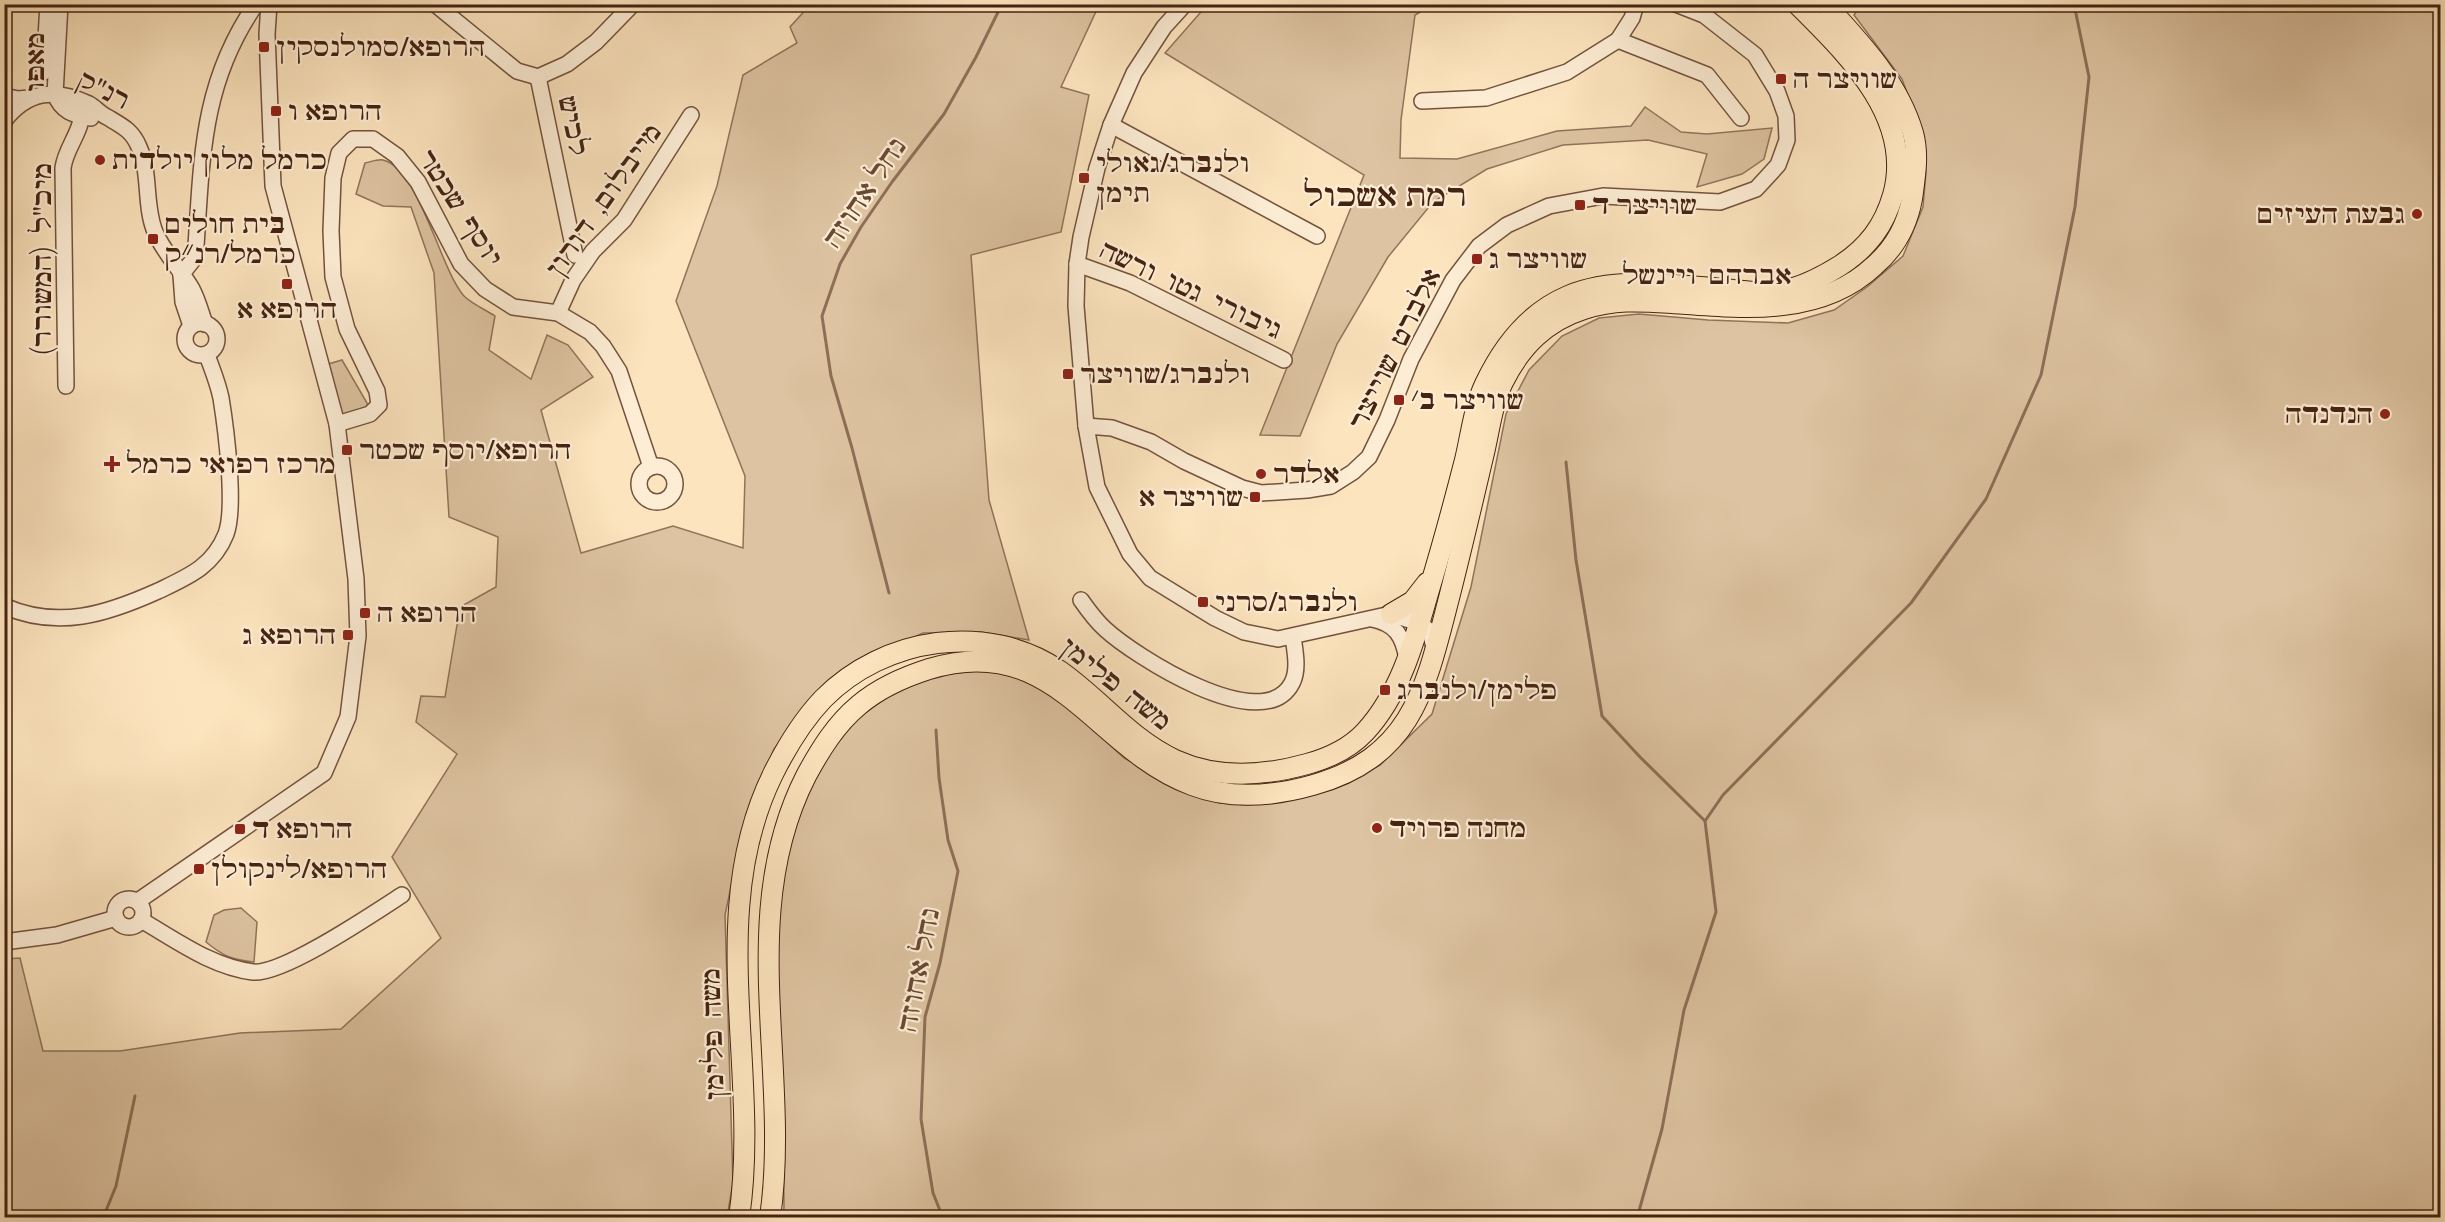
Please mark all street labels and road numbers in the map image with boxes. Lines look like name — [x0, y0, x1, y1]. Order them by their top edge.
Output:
street label: מאפו — [18, 32, 53, 92]
street label: רנ"ק — [72, 62, 136, 118]
street label: לכיש — [550, 93, 596, 159]
street label: מייבלום, דורון — [538, 116, 670, 284]
street label: יוסף שכטר — [409, 143, 511, 273]
street label: מיכ"ל (המשורר) — [25, 163, 60, 355]
street label: גיבורי גטו ורשה — [1094, 232, 1288, 348]
street label: אברהם ויינשל — [1622, 258, 1792, 293]
street label: אלברט שוייצר — [1341, 262, 1449, 436]
street label: משה פלימן — [1053, 629, 1179, 739]
street label: משה פלימן — [693, 967, 733, 1101]

